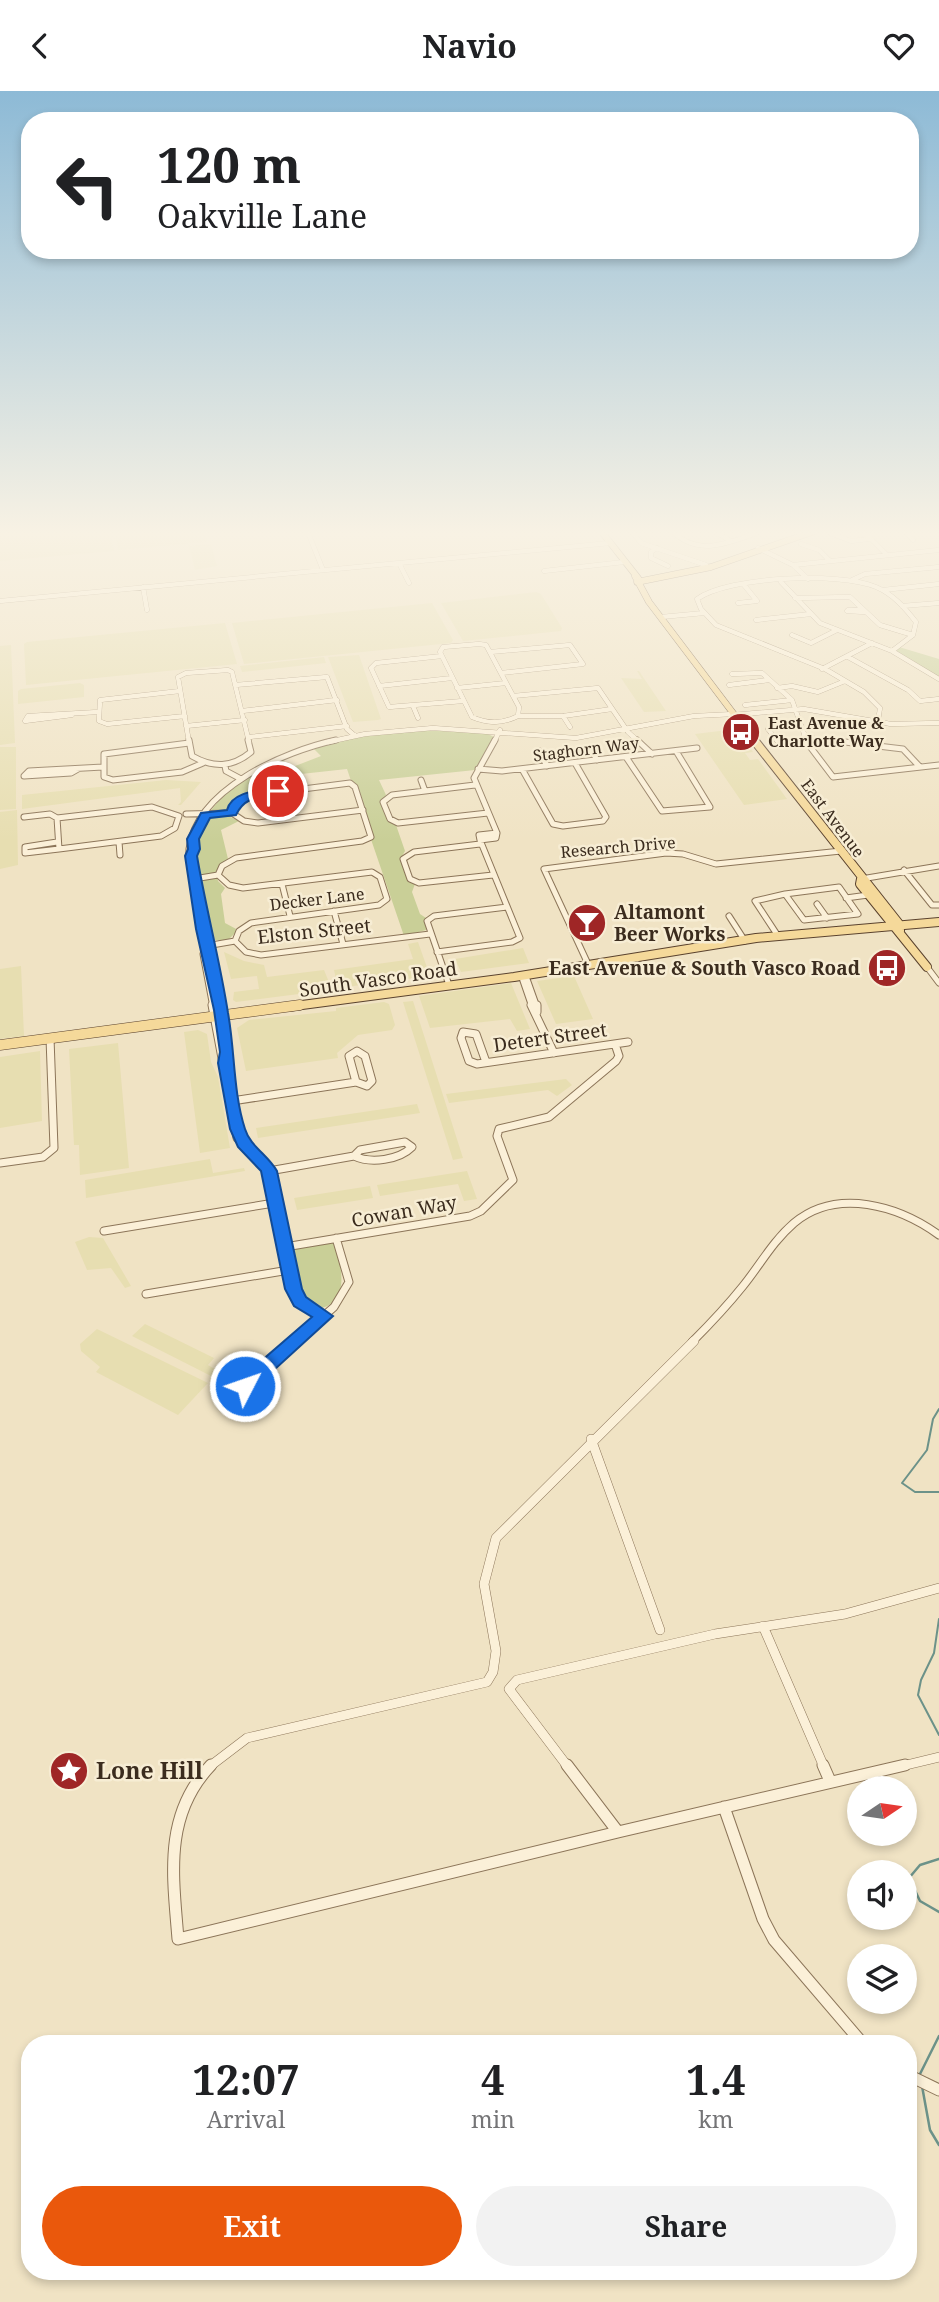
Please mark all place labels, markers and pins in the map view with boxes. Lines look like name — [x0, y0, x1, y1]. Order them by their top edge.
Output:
bus stop icon: East Avenue & Charlotte Way — [720, 711, 762, 753]
place label: East Avenue & Charlotte Way — [768, 712, 884, 752]
pin — [248, 761, 308, 821]
place label: Altamont Beer Works — [614, 899, 725, 947]
bar icon: Altamont Beer Works — [566, 902, 608, 944]
bus stop icon: East Avenue & South Vasco Road — [866, 947, 908, 989]
place label: East Avenue & South Vasco Road — [549, 955, 861, 981]
place icon: Lone Hill — [48, 1750, 90, 1792]
place label: Lone Hill — [96, 1754, 203, 1786]

